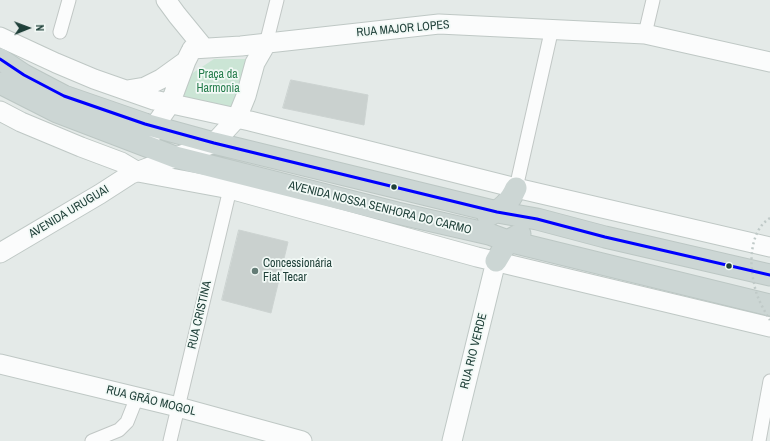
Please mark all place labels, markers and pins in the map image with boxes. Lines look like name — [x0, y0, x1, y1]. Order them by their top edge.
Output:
unlabelled marker — [389, 182, 399, 192]
place label: Concessionária Fiat Tecar — [263, 257, 332, 285]
unlabelled marker — [724, 261, 734, 271]
marker: Concessionária Fiat Tecar — [250, 266, 260, 276]

